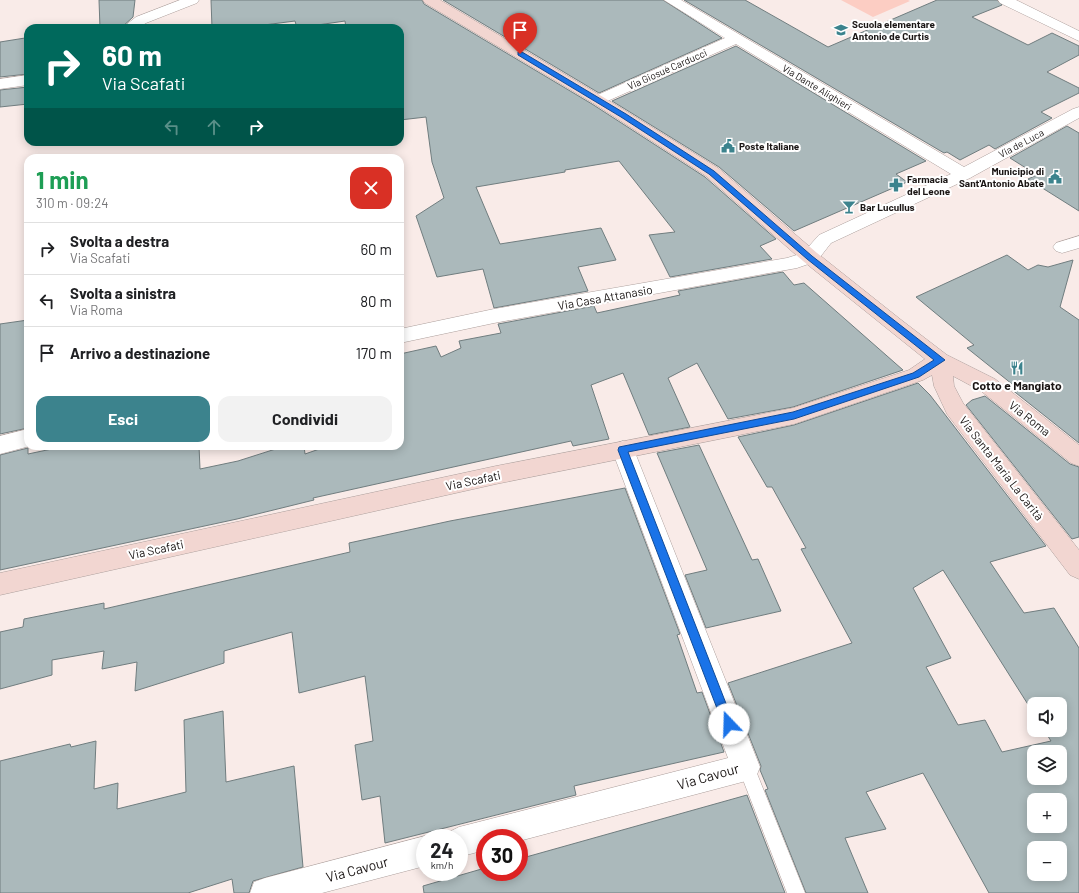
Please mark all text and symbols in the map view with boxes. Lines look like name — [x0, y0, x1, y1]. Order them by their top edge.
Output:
pin — [503, 13, 537, 54]
place label: Scuola elementare Antonio de Curtis — [852, 18, 935, 42]
icon: arrive — [509, 19, 531, 41]
school or university icon: Scuola elementare Antonio de Curtis — [833, 22, 849, 38]
text: 60 m — [102, 38, 162, 72]
icon: right — [36, 40, 88, 92]
street label: Via Giosuè Carducci — [625, 46, 709, 92]
street label: Via Dante Alighieri — [780, 62, 854, 112]
text: Via Scafati — [102, 72, 185, 94]
icon: left — [161, 116, 183, 138]
icon: ahead — [203, 116, 225, 138]
icon: right — [245, 116, 267, 138]
street label: Via de Luca — [996, 126, 1046, 160]
public building icon: Poste Italiane — [720, 138, 736, 154]
place label: Poste Italiane — [739, 140, 800, 152]
text: 1 min — [36, 165, 89, 194]
place label: Municipio di Sant'Antonio Abate — [959, 165, 1045, 189]
button: close — [350, 167, 392, 209]
public building icon: Municipio di Sant'Antonio Abate — [1047, 169, 1063, 185]
place label: Farmacia del Leone — [907, 173, 951, 197]
pharmacy icon: Farmacia del Leone — [888, 177, 904, 193]
text: 310 m · 09:24 — [36, 195, 108, 211]
bar icon: Bar Lucullus — [841, 199, 857, 215]
place label: Bar Lucullus — [860, 201, 915, 213]
text: Svolta a destra — [70, 232, 169, 250]
icon: right — [36, 238, 58, 260]
text: 60 m — [360, 240, 392, 258]
text: Via Scafati — [70, 250, 130, 266]
street label: Via Casa Attanasio — [556, 282, 654, 312]
text: Svolta a sinistra — [70, 284, 176, 302]
icon: left — [36, 290, 58, 312]
text: 80 m — [360, 292, 392, 310]
text: Via Roma — [70, 302, 123, 318]
icon: arrive — [36, 342, 58, 364]
text: Arrivo a destinazione — [70, 344, 210, 362]
text: 170 m — [356, 344, 392, 362]
restaurant icon: Cotto e Mangiato — [1009, 360, 1025, 376]
place label: Cotto e Mangiato — [972, 378, 1062, 392]
button: Esci — [36, 396, 210, 442]
button: Condividi — [218, 396, 392, 442]
street label: Via Roma — [1007, 398, 1053, 438]
street label: Via Santa Maria La Carità — [957, 413, 1047, 523]
street label: Via Scafati — [444, 467, 502, 493]
street label: Via Scafati — [127, 536, 185, 562]
map controls — [1027, 697, 1067, 881]
button: sound — [1027, 697, 1067, 737]
position arrow — [708, 703, 750, 745]
button: layers — [1027, 745, 1067, 785]
street label: Via Cavour — [675, 759, 741, 793]
button: + — [1027, 793, 1067, 833]
speed limit sign: 30 — [476, 829, 528, 881]
text: 24 — [430, 838, 454, 862]
button: − — [1027, 841, 1067, 881]
street label: Via Cavour — [324, 853, 390, 885]
text: km/h — [431, 859, 453, 871]

